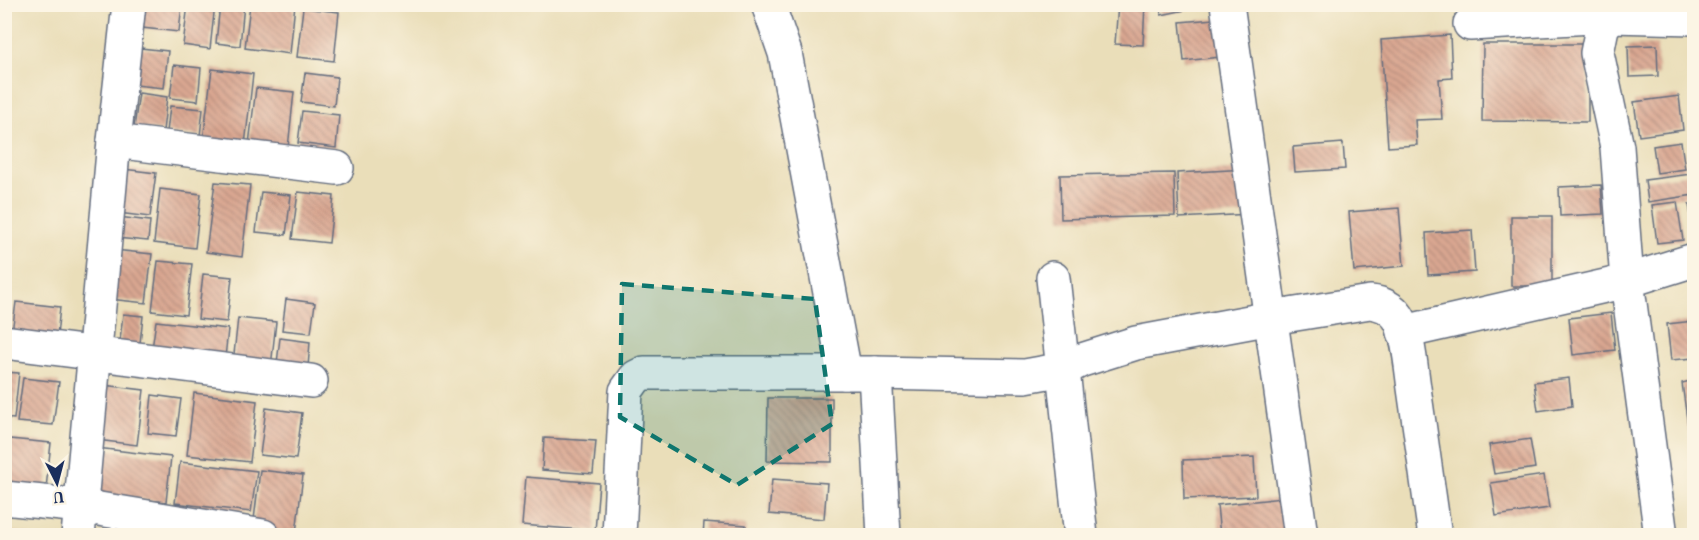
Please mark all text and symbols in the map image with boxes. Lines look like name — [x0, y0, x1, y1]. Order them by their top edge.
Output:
north arrow — [27, 453, 87, 513]
text: U — [52, 484, 65, 507]

